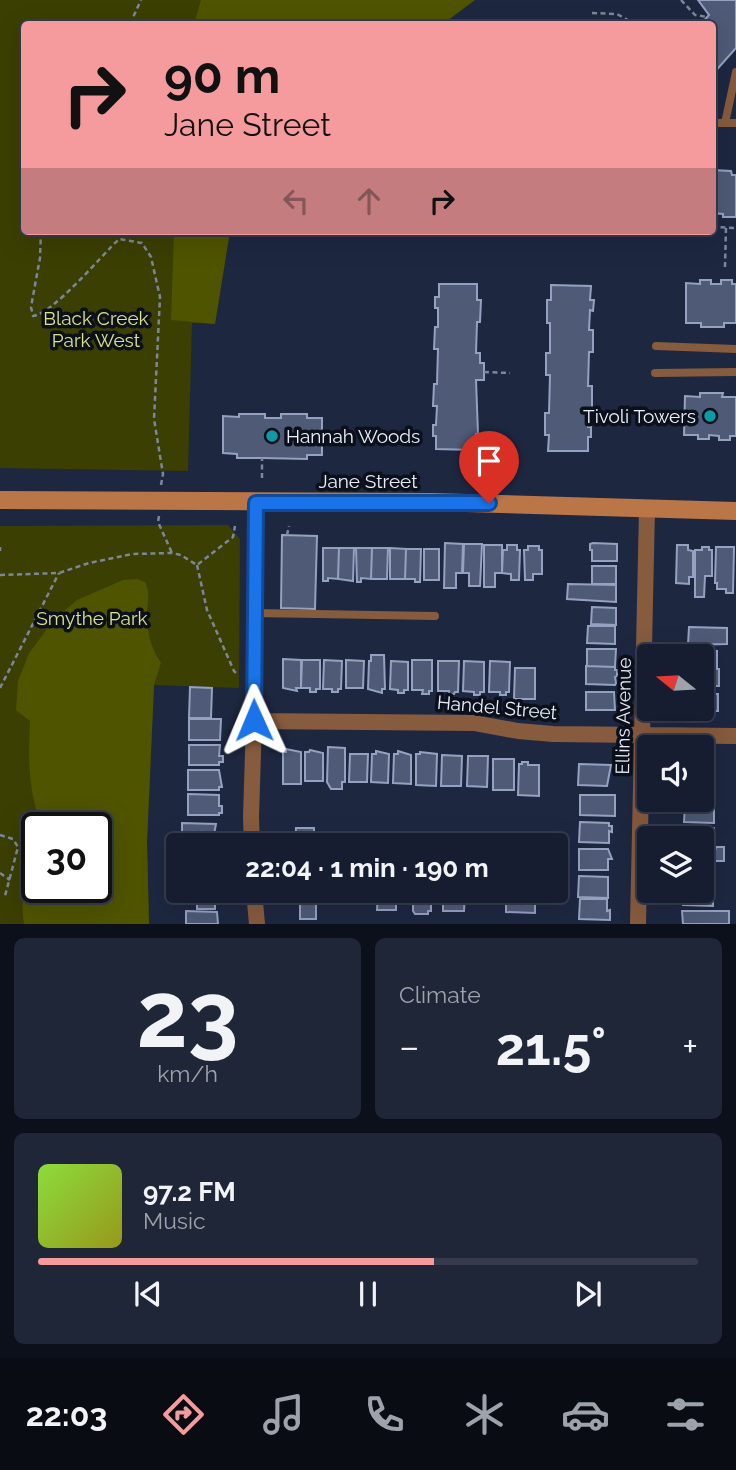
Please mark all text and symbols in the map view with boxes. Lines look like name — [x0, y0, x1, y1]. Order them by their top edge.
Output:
text: 90 m — [164, 47, 280, 104]
icon: right — [49, 49, 140, 140]
text: Jane Street — [164, 106, 331, 143]
icon: left — [277, 182, 315, 220]
icon: ahead — [350, 182, 388, 220]
icon: right — [423, 182, 461, 220]
park label: Black Creek Park West — [43, 307, 149, 351]
place label: Tivoli Towers — [583, 405, 696, 427]
marker: Tivoli Towers — [702, 408, 718, 424]
place label: Hannah Woods — [286, 425, 420, 447]
marker: Hannah Woods — [264, 428, 280, 444]
pin — [459, 431, 519, 503]
icon: arrive — [470, 442, 508, 480]
street label: Jane Street — [318, 470, 418, 492]
park label: Smythe Park — [36, 607, 148, 629]
north arrow — [637, 644, 714, 721]
map controls — [637, 644, 714, 903]
street label: Ellins Avenue — [611, 657, 635, 775]
position arrow — [217, 683, 291, 757]
street label: Handel Street — [436, 691, 559, 723]
button: sound — [637, 735, 714, 812]
speed limit sign: 30 — [21, 812, 112, 903]
button: layers — [637, 826, 714, 903]
text: 22:04 · 1 min · 190 m — [245, 853, 489, 883]
text: 23 — [136, 961, 239, 1068]
text: Climate — [399, 981, 481, 1008]
text: 21.5° — [496, 1016, 606, 1077]
text: − — [399, 1024, 419, 1069]
text: + — [682, 1024, 698, 1069]
text: km/h — [157, 1060, 218, 1087]
text: 97.2 FM — [143, 1177, 236, 1207]
text: Music — [143, 1207, 206, 1234]
icon: previous — [129, 1275, 167, 1313]
icon: pause — [349, 1275, 387, 1313]
icon: next — [569, 1275, 607, 1313]
icon: directions — [159, 1390, 208, 1439]
icon: music — [259, 1390, 308, 1439]
icon: phone — [360, 1390, 409, 1439]
icon: climate — [460, 1390, 509, 1439]
icon: car — [561, 1390, 610, 1439]
icon: filters — [661, 1390, 710, 1439]
text: 22:03 — [26, 1396, 107, 1433]

